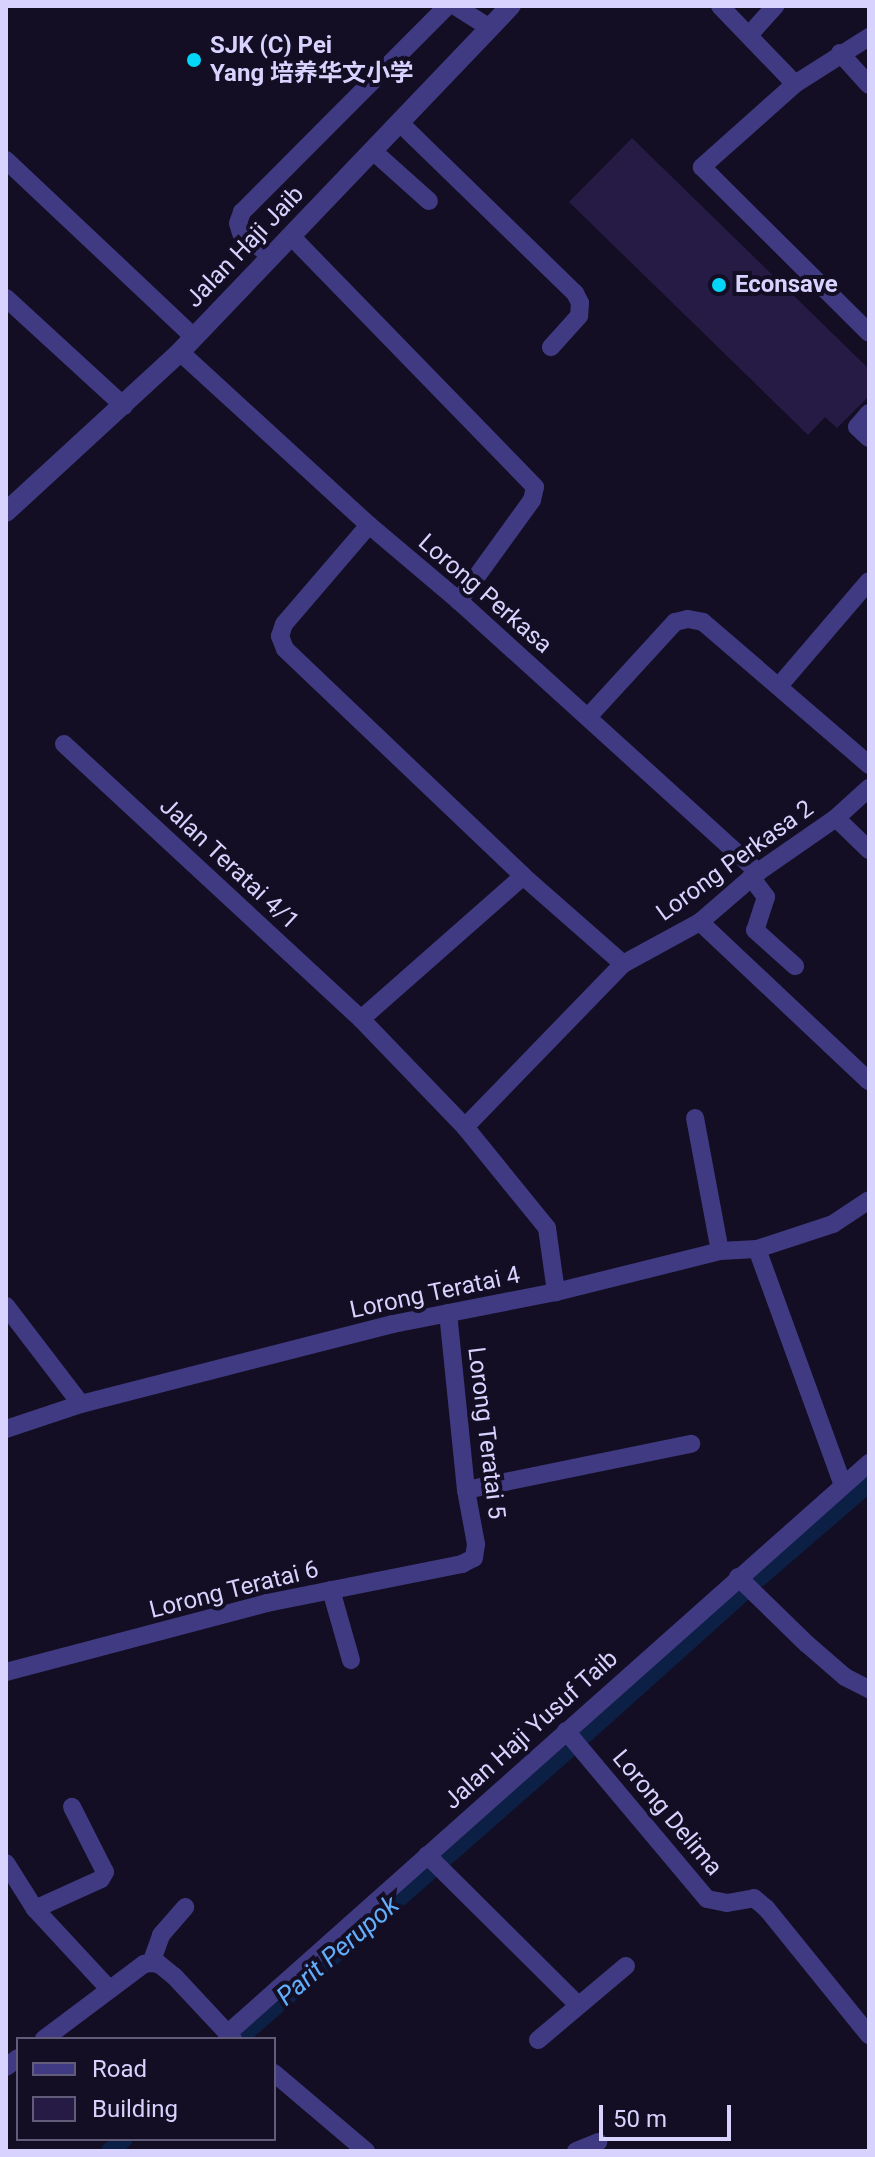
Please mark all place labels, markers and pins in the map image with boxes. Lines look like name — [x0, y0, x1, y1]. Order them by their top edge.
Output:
place label: SJK (C) Pei Yang 培养华文小学 — [210, 32, 414, 88]
marker: SJK (C) Pei Yang 培养华文小学 — [185, 51, 203, 69]
place label: Econsave — [735, 271, 838, 299]
marker: Econsave — [710, 276, 728, 294]

